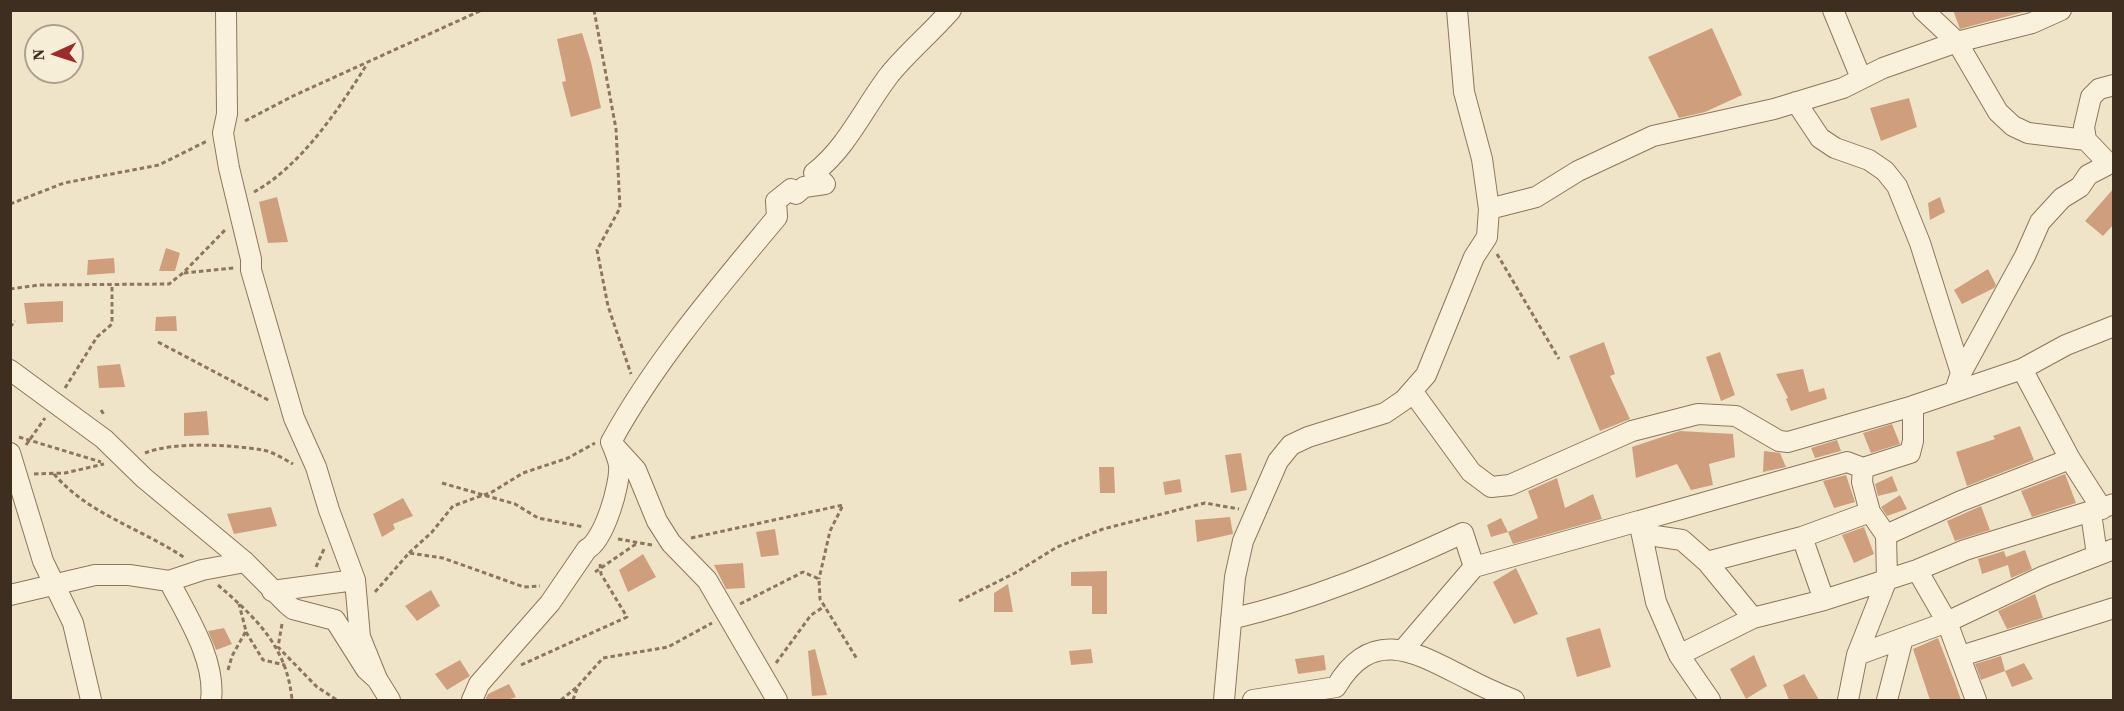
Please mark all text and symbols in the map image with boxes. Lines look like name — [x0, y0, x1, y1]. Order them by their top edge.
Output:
north arrow — [24, 24, 84, 84]
text: N — [27, 48, 49, 61]

